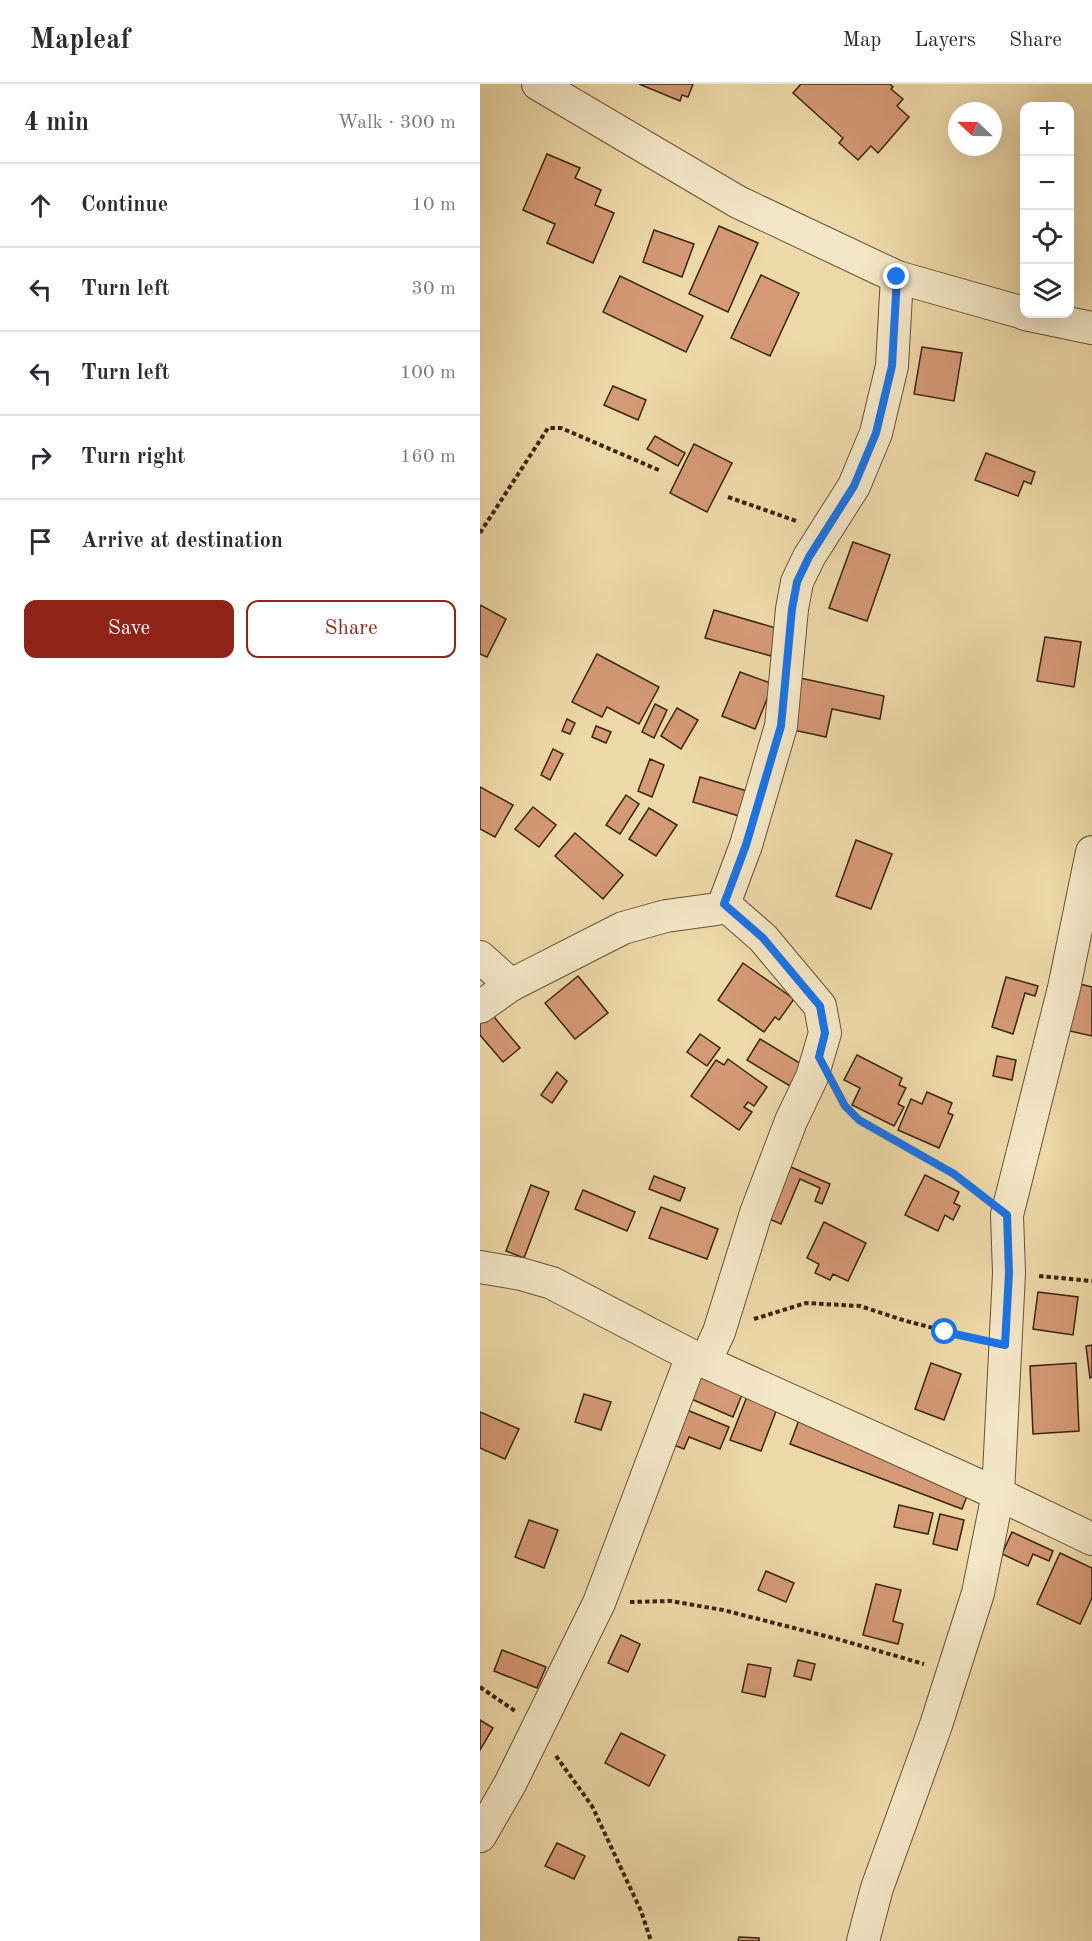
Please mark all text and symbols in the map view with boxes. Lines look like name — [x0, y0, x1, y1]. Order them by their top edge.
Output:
text: Mapleaf — [30, 27, 130, 55]
text: Map — [842, 30, 881, 51]
text: Layers — [914, 30, 976, 51]
text: Share — [1009, 30, 1062, 51]
north arrow — [948, 102, 1002, 156]
map controls — [1020, 102, 1074, 318]
button: + — [1020, 102, 1074, 156]
text: 4 min — [24, 110, 89, 136]
text: Walk · 300 m — [337, 113, 456, 133]
button: − — [1020, 156, 1074, 210]
icon: ahead — [24, 189, 57, 222]
text: Continue — [81, 194, 168, 216]
text: 10 m — [411, 195, 456, 215]
button: locate — [1020, 210, 1074, 264]
route end — [883, 263, 909, 289]
button: layers — [1020, 264, 1074, 318]
icon: left — [24, 273, 57, 306]
text: Turn left — [81, 278, 170, 300]
text: 30 m — [411, 279, 456, 299]
icon: left — [24, 357, 57, 390]
text: Turn left — [81, 362, 170, 384]
text: 100 m — [400, 363, 456, 383]
icon: right — [24, 441, 57, 474]
text: Turn right — [81, 446, 185, 468]
text: 160 m — [400, 447, 456, 467]
icon: arrive — [24, 525, 57, 558]
text: Arrive at destination — [81, 530, 283, 552]
button: Save — [24, 600, 234, 658]
button: Share — [246, 600, 456, 658]
route start — [931, 1318, 957, 1344]

